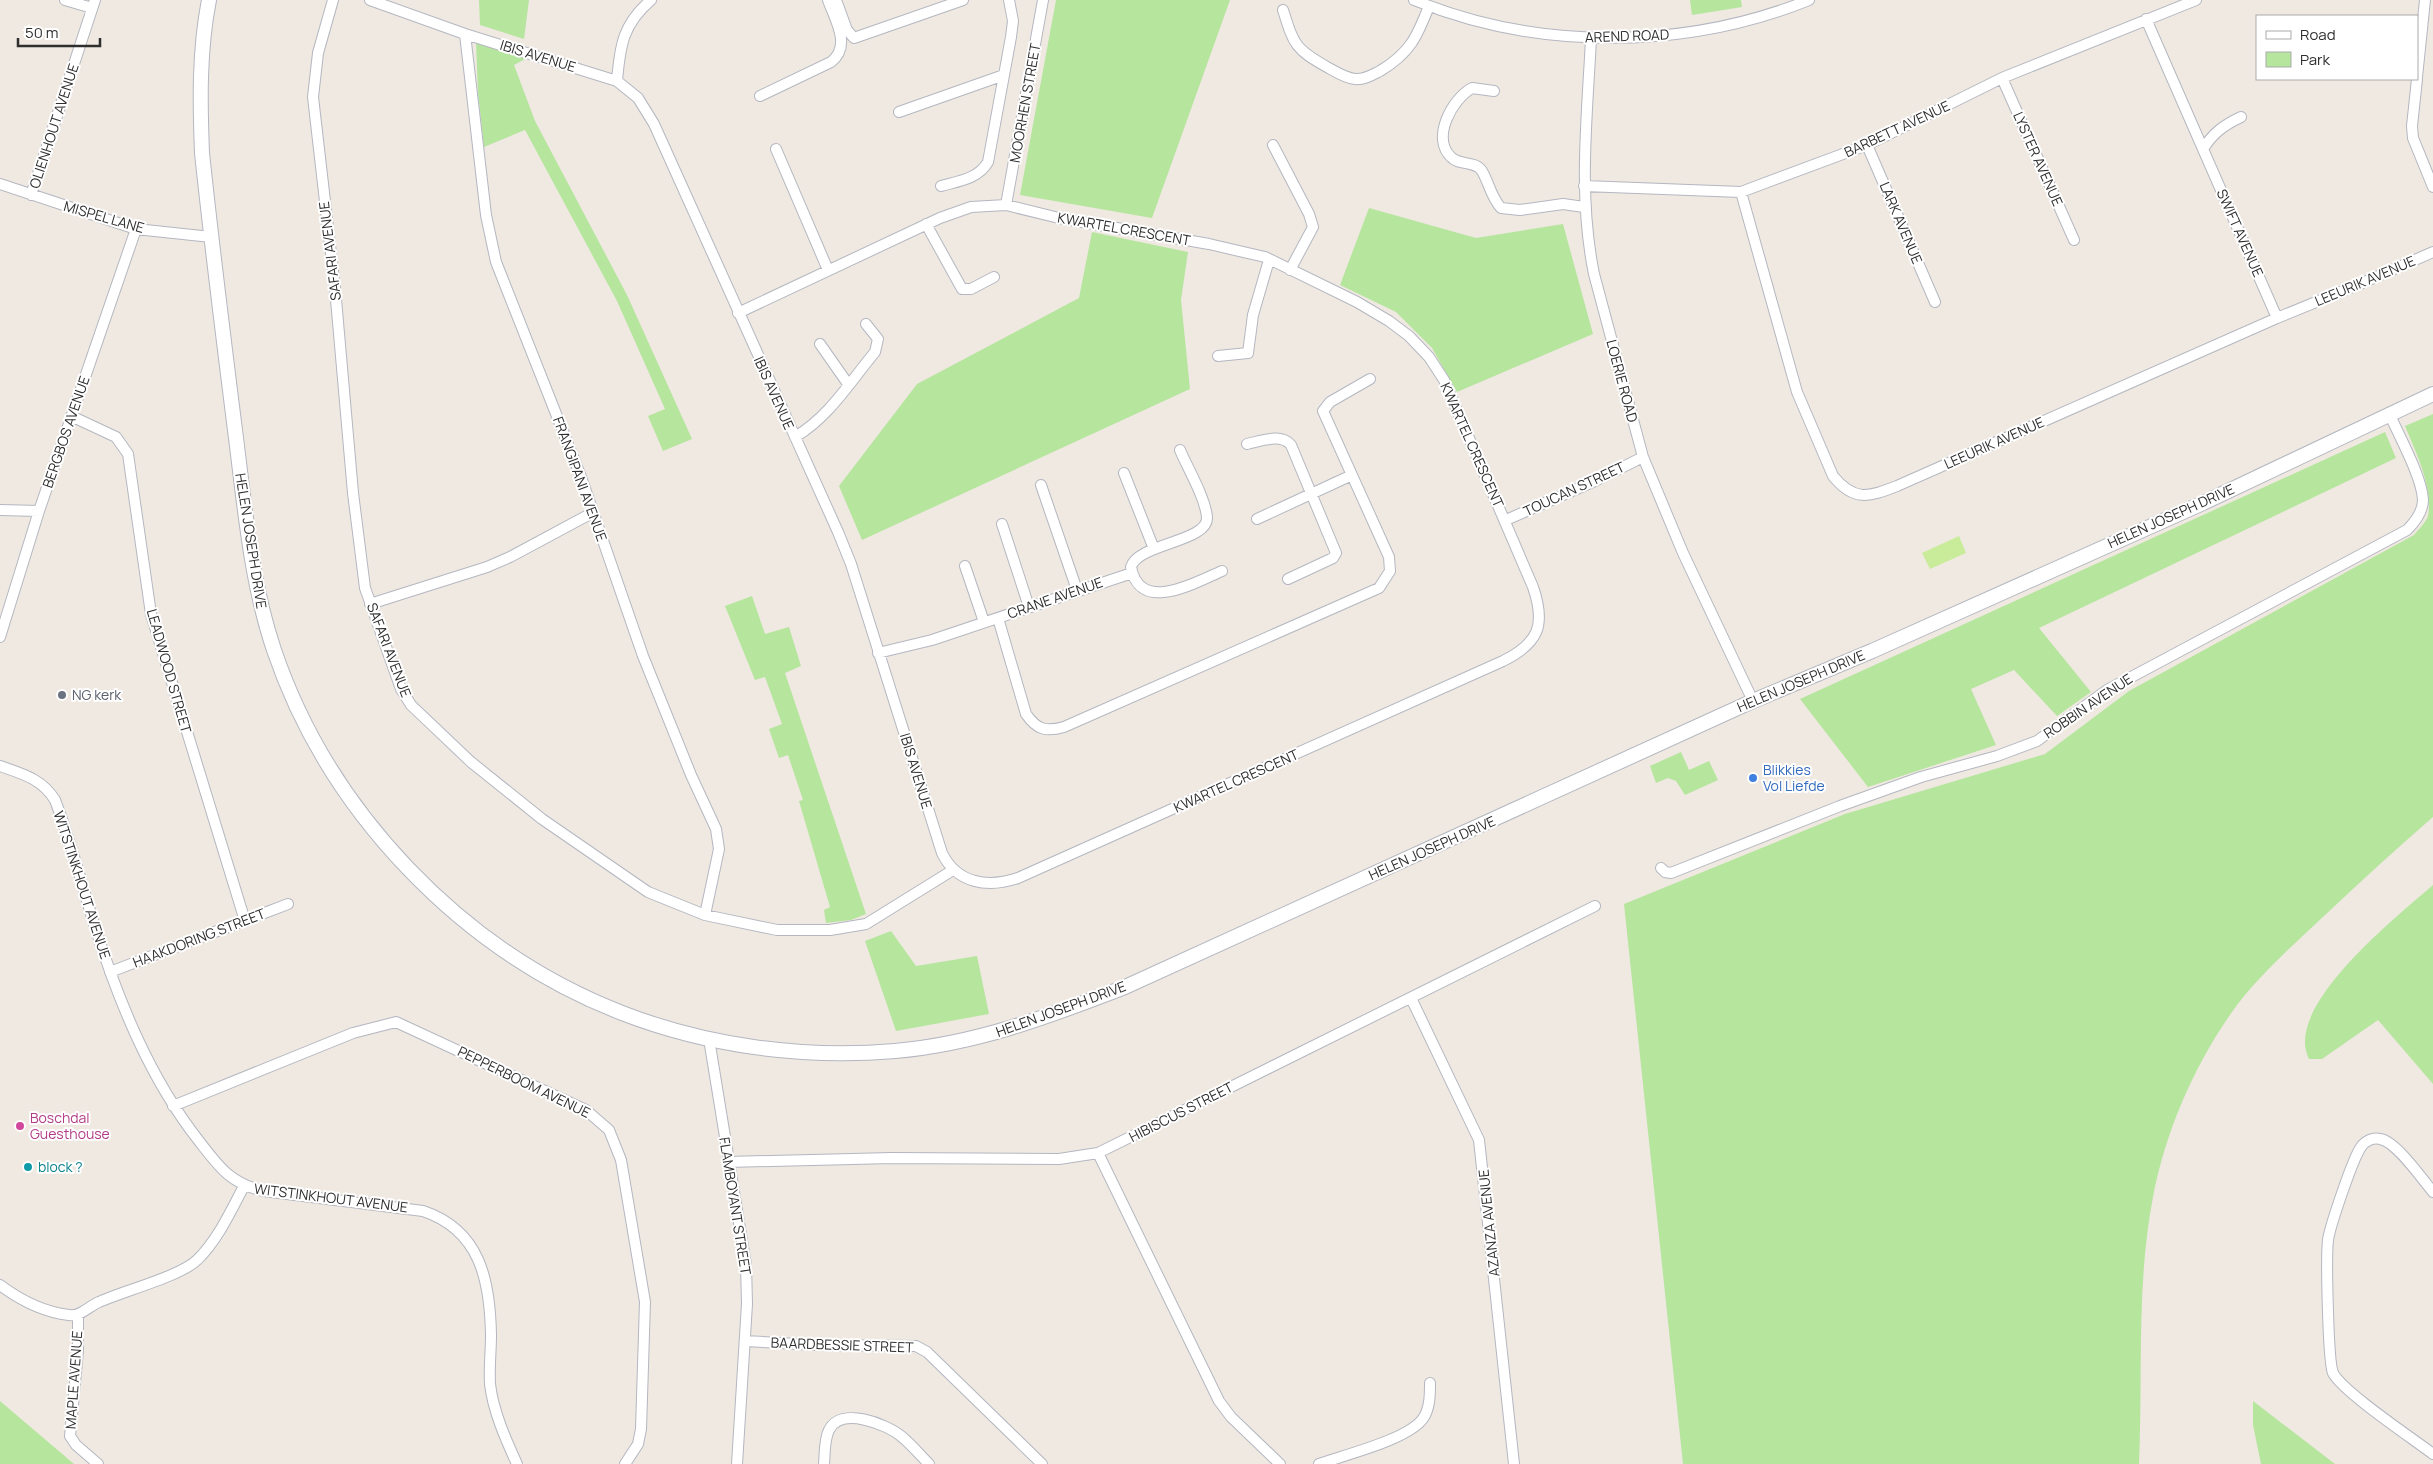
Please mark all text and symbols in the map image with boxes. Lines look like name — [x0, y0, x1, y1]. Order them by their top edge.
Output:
scale bar — [18, 15, 100, 47]
legend — [2256, 15, 2418, 80]
text: 50 m — [25, 22, 59, 43]
text: Road — [2300, 24, 2336, 45]
street label: AREND ROAD — [1584, 25, 1669, 46]
street label: IBIS AVENUE — [498, 35, 578, 76]
street label: MOORHEN STREET — [1005, 41, 1044, 164]
text: Park — [2300, 49, 2330, 70]
street label: OLIENHOUT AVENUE — [24, 61, 83, 191]
street label: BARBETT AVENUE — [1841, 96, 1953, 161]
street label: LYSTER AVENUE — [2009, 109, 2068, 209]
street label: LARK AVENUE — [1876, 179, 1927, 267]
street label: SWIFT AVENUE — [2213, 186, 2268, 280]
street label: MISPEL LANE — [62, 196, 147, 237]
street label: SAFARI AVENUE — [314, 200, 345, 302]
street label: KWARTEL CRESCENT — [1056, 207, 1193, 250]
street label: LEEURIK AVENUE — [2312, 251, 2418, 310]
street label: LOERIE ROAD — [1602, 337, 1643, 424]
street label: IBIS AVENUE — [750, 353, 799, 432]
street label: BERGBOS AVENUE — [37, 373, 94, 490]
street label: KWARTEL CRESCENT — [1436, 379, 1509, 511]
street label: LEEURIK AVENUE — [1941, 412, 2047, 473]
street label: FRANGIPANI AVENUE — [549, 414, 612, 544]
street label: TOUCAN STREET — [1520, 457, 1628, 520]
street label: HELEN JOSEPH DRIVE — [231, 472, 272, 610]
street label: HELEN JOSEPH DRIVE — [2104, 479, 2237, 552]
street label: CRANE AVENUE — [1005, 572, 1105, 623]
street label: SAFARI AVENUE — [363, 600, 416, 700]
street label: LEADWOOD STREET — [143, 607, 196, 736]
street label: HELEN JOSEPH DRIVE — [1734, 645, 1868, 716]
street label: ROBBIN AVENUE — [2040, 669, 2136, 742]
place label: NG kerk — [72, 685, 122, 704]
marker: NG kerk — [56, 689, 68, 701]
street label: IBIS AVENUE — [896, 731, 937, 811]
street label: KWARTEL CRESCENT — [1170, 744, 1302, 817]
place label: Blikkies Vol Liefde — [1763, 760, 1825, 795]
marker: Blikkies Vol Liefde — [1747, 772, 1759, 784]
street label: WITSTINKHOUT AVENUE — [50, 808, 115, 961]
street label: HELEN JOSEPH DRIVE — [1365, 811, 1498, 884]
street label: HAAKDORING STREET — [130, 903, 268, 972]
street label: HELEN JOSEPH DRIVE — [993, 976, 1128, 1041]
street label: PEPPERBOOM AVENUE — [455, 1041, 594, 1122]
street label: HIBISCUS STREET — [1126, 1077, 1237, 1146]
place label: Boschdal Guesthouse — [30, 1108, 110, 1143]
marker: Boschdal Guesthouse — [14, 1120, 26, 1132]
street label: FLAMBOYANT STREET — [715, 1136, 756, 1277]
place label: block ? — [38, 1157, 83, 1176]
marker: block ? — [22, 1161, 34, 1173]
street label: AZANZA AVENUE — [1473, 1168, 1504, 1278]
street label: WITSTINKHOUT AVENUE — [253, 1179, 409, 1216]
street label: MAPLE AVENUE — [61, 1330, 86, 1430]
street label: BAARDBESSIE STREET — [770, 1333, 914, 1357]

